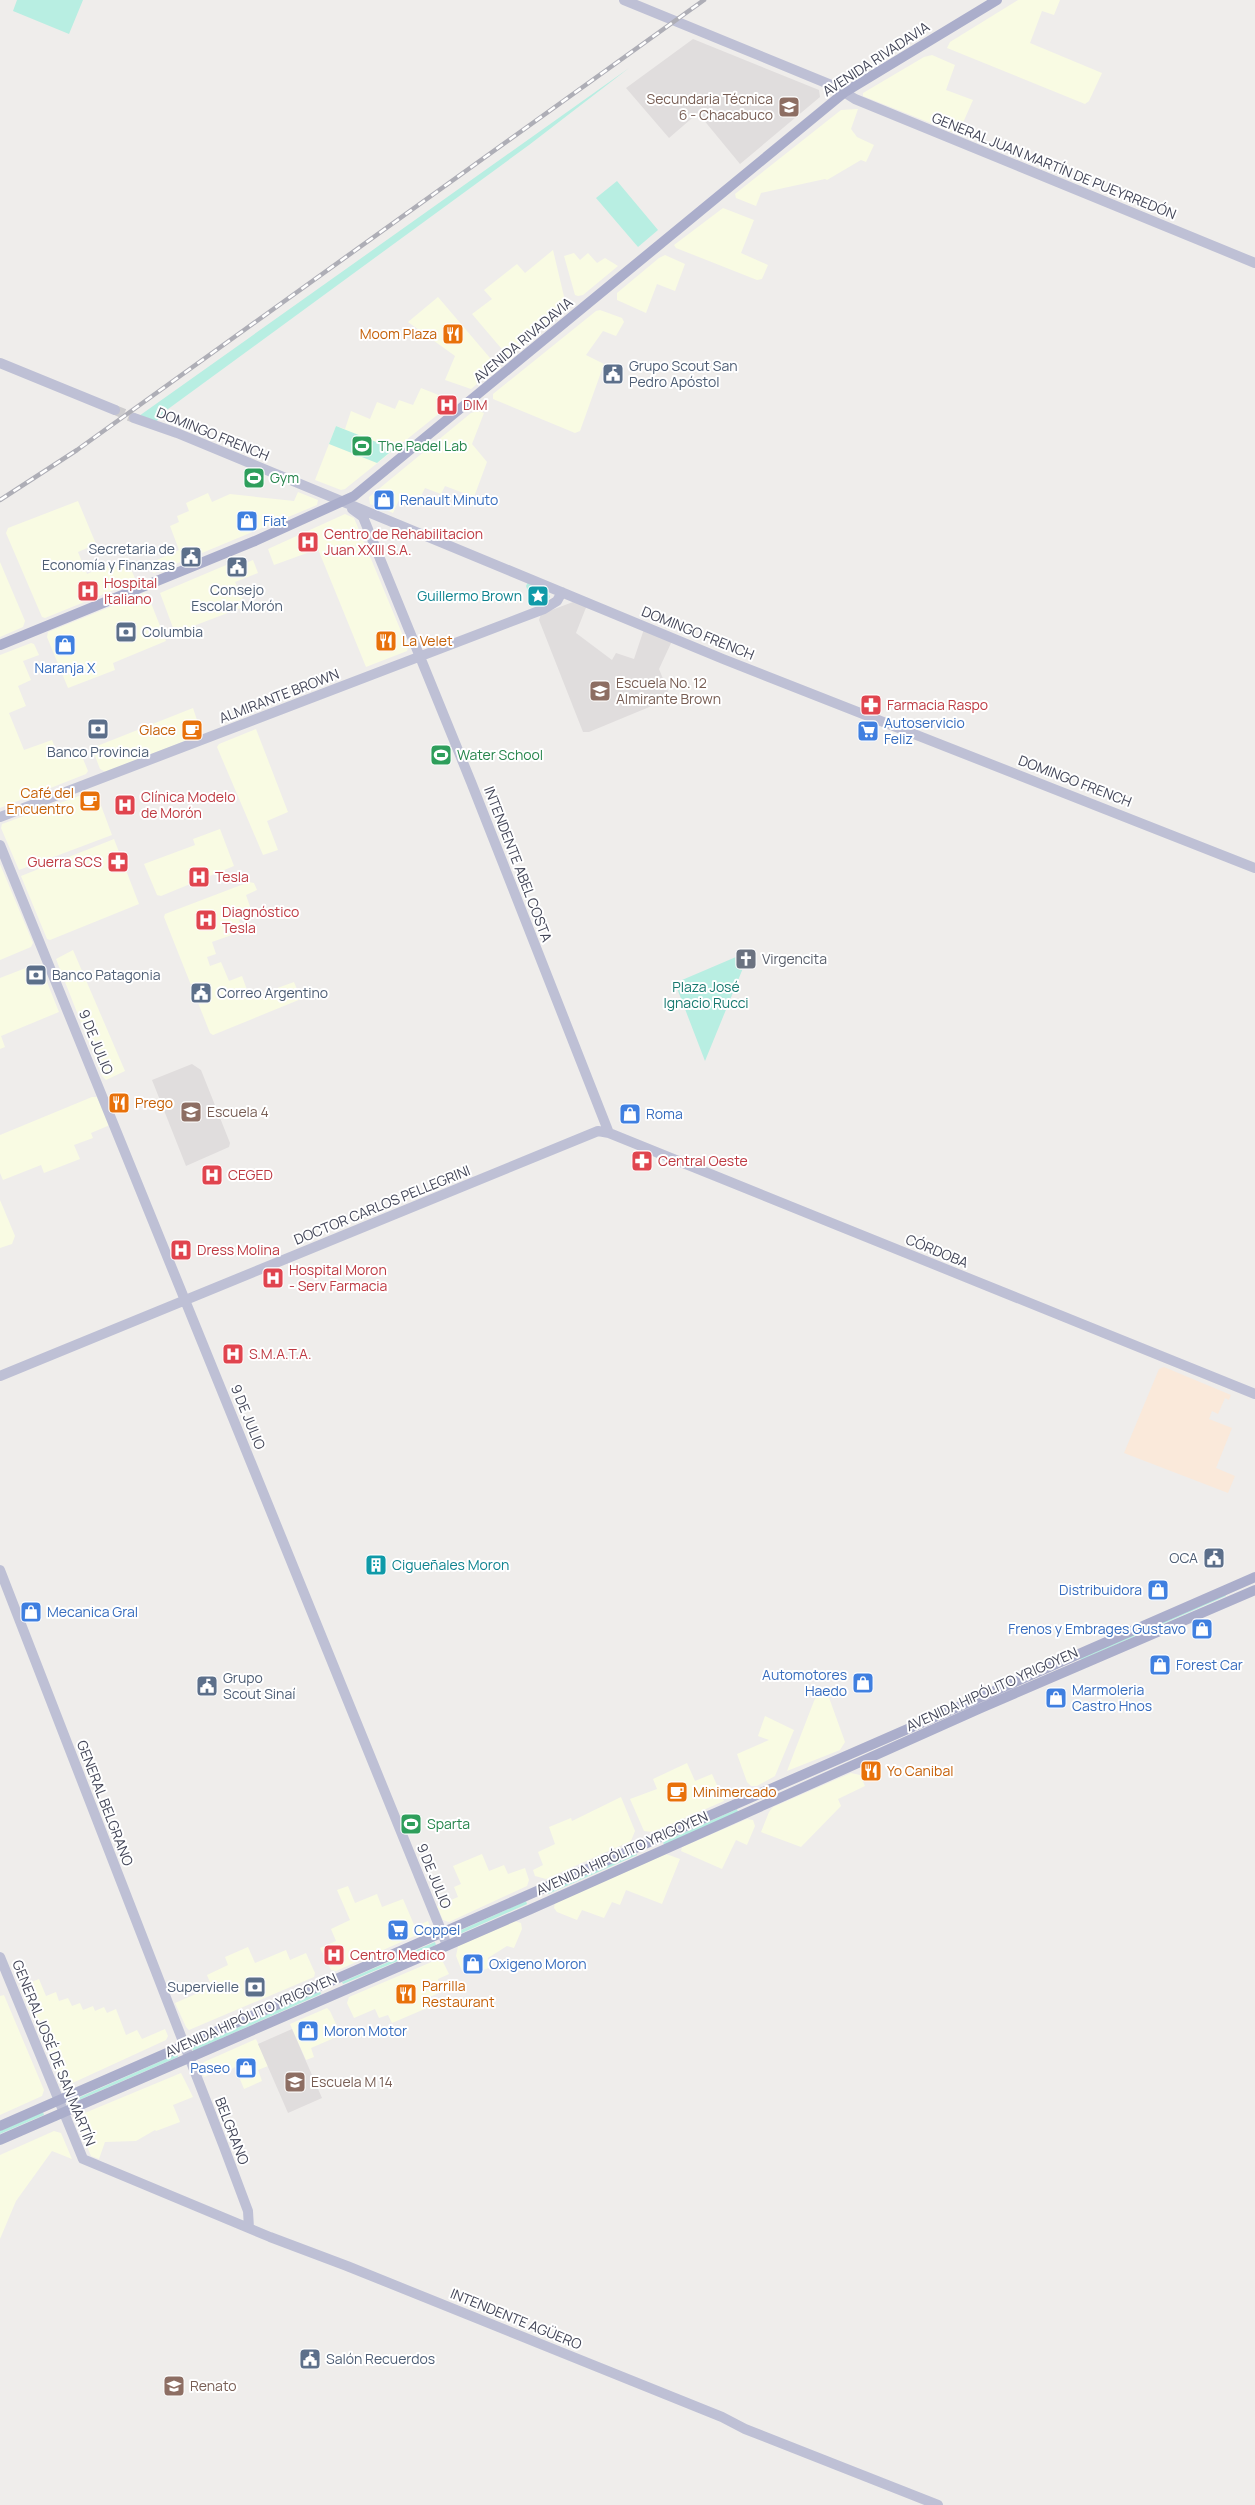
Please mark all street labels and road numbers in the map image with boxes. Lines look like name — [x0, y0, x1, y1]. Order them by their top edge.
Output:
street label: AVENIDA RIVADAVIA — [819, 17, 933, 100]
street label: GENERAL JUAN MARTÍN DE PUEYRREDÓN — [929, 108, 1179, 223]
street label: AVENIDA RIVADAVIA — [469, 292, 576, 387]
street label: DOMINGO FRENCH — [154, 402, 272, 465]
street label: DOMINGO FRENCH — [639, 601, 757, 664]
street label: ALMIRANTE BROWN — [216, 664, 342, 727]
street label: DOMINGO FRENCH — [1016, 750, 1135, 811]
street label: INTENDENTE ABEL COSTA — [480, 783, 557, 944]
street label: 9 DE JULIO — [75, 1006, 118, 1077]
street label: DOCTOR CARLOS PELLEGRINI — [291, 1160, 473, 1249]
street label: CÓRDOBA — [903, 1229, 971, 1272]
street label: 9 DE JULIO — [227, 1381, 270, 1452]
street label: AVENIDA HIPÓLITO YRIGOYEN — [903, 1642, 1081, 1735]
street label: GENERAL BELGRANO — [73, 1737, 138, 1868]
street label: AVENIDA HIPÓLITO YRIGOYEN — [533, 1806, 711, 1899]
street label: 9 DE JULIO — [413, 1840, 456, 1911]
street label: GENERAL JOSÉ DE SAN MARTÍN — [8, 1957, 101, 2149]
street label: AVENIDA HIPÓLITO YRIGOYEN — [162, 1968, 340, 2061]
street label: BELGRANO — [211, 2094, 254, 2167]
street label: INTENDENTE AGÜERO — [448, 2283, 585, 2354]

